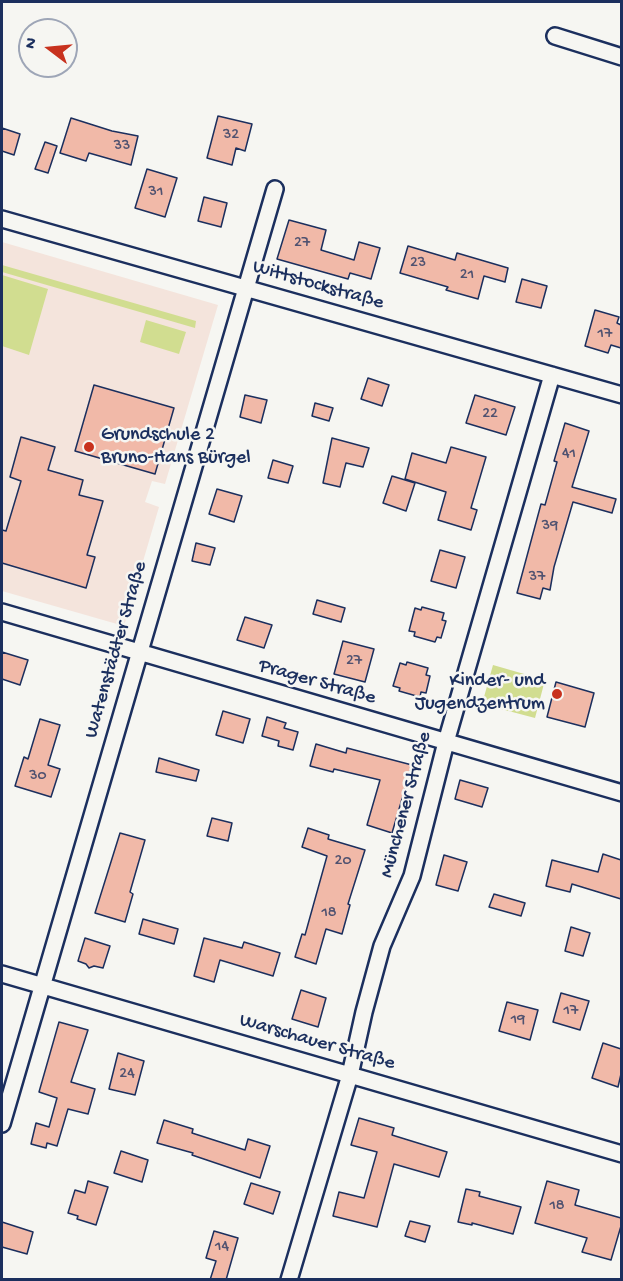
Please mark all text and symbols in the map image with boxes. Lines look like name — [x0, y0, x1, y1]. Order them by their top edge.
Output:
north arrow — [18, 18, 78, 78]
text: N — [22, 36, 43, 51]
house number: 32 — [223, 126, 239, 146]
house number: 33 — [114, 137, 130, 157]
house number: 31 — [149, 183, 163, 203]
house number: 27 — [294, 234, 310, 254]
house number: 23 — [410, 254, 426, 274]
street label: Wittstockstraße — [250, 256, 386, 316]
house number: 21 — [460, 266, 474, 286]
house number: 17 — [598, 325, 612, 345]
house number: 22 — [482, 405, 498, 425]
place label: Grundschule 2 Bruno-Hans Bürgel — [101, 424, 251, 471]
marker: Grundschule 2 Bruno-Hans Bürgel — [82, 440, 96, 454]
house number: 41 — [562, 445, 576, 465]
house number: 39 — [542, 517, 558, 537]
street label: Watenstädter Straße — [80, 559, 154, 741]
house number: 37 — [529, 568, 545, 588]
house number: 27 — [346, 652, 362, 672]
street label: Prager Straße — [256, 655, 378, 711]
place label: Kinder- und Jugendzentrum — [415, 670, 545, 717]
marker: Kinder- und Jugendzentrum — [550, 687, 564, 701]
street label: Münchener Straße — [376, 729, 438, 881]
house number: 30 — [29, 767, 47, 787]
house number: 20 — [335, 852, 351, 872]
house number: 18 — [321, 904, 337, 924]
house number: 17 — [564, 1002, 578, 1022]
street label: Warschauer Straße — [236, 1009, 398, 1077]
house number: 19 — [511, 1011, 525, 1031]
house number: 24 — [119, 1065, 135, 1085]
house number: 18 — [549, 1197, 565, 1217]
house number: 14 — [215, 1238, 229, 1258]

